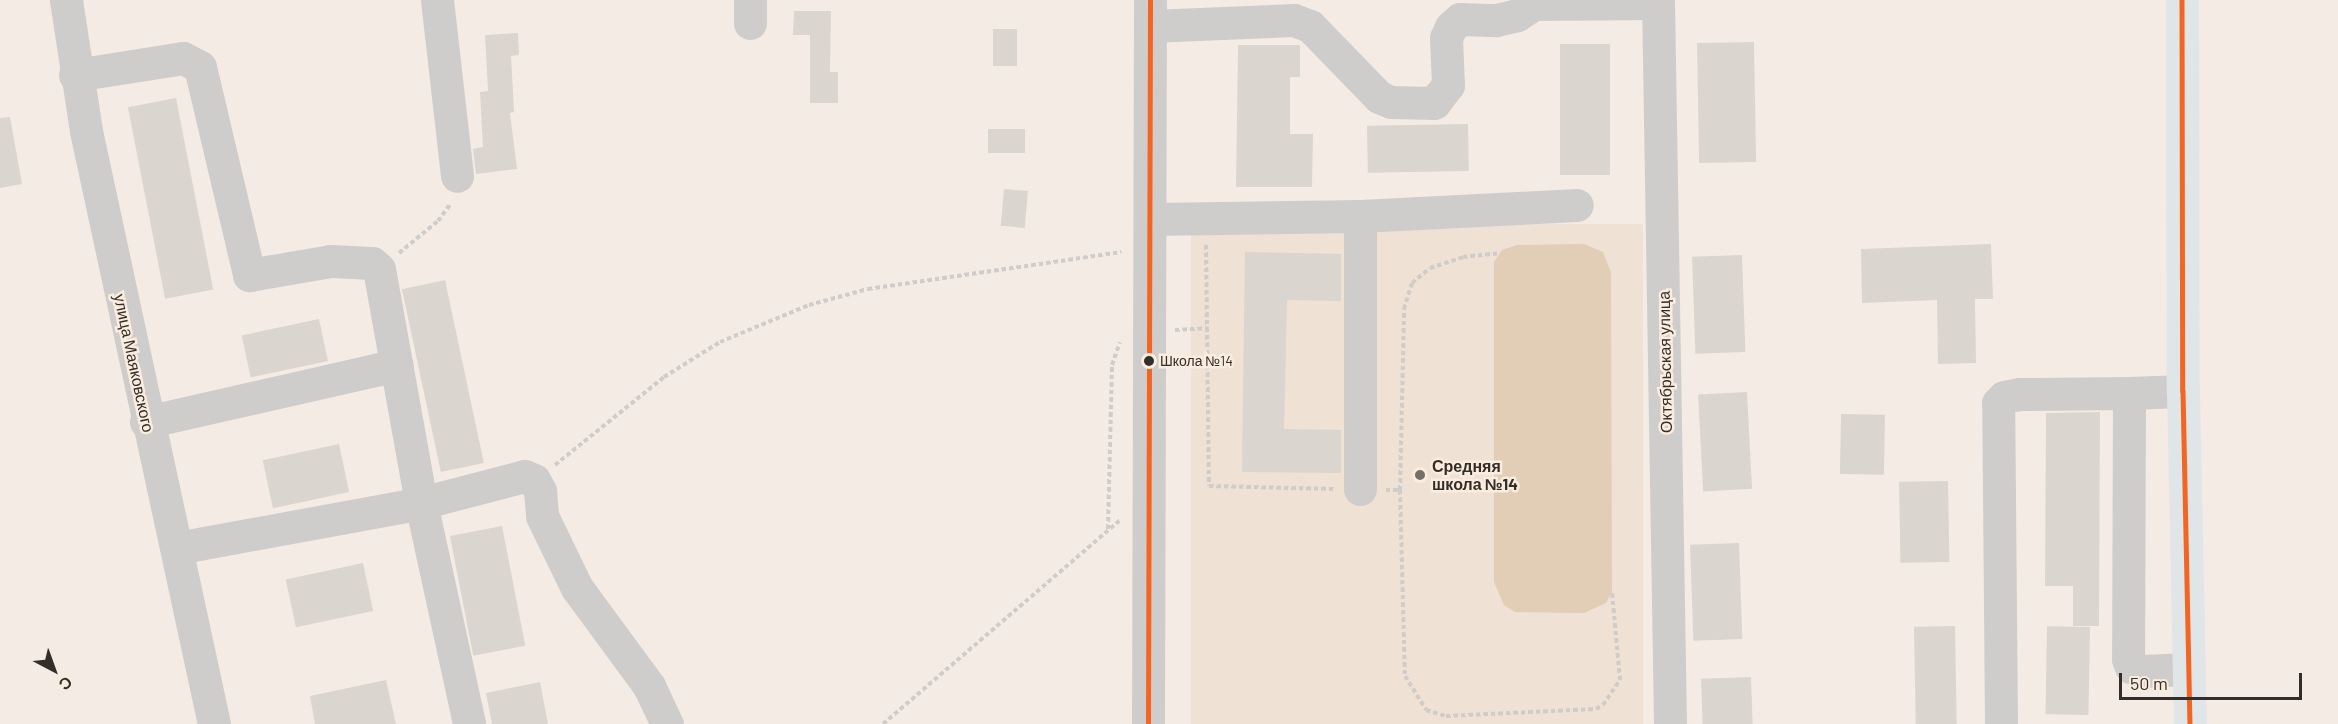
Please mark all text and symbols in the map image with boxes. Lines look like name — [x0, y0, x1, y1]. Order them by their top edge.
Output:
street label: Октябрьская улица — [1654, 291, 1676, 433]
street label: улица Маяковского — [110, 292, 158, 434]
place label: Школа №14 — [1160, 353, 1233, 369]
marker: Школа №14 — [1143, 355, 1155, 367]
place label: Средняя школа №14 — [1432, 456, 1518, 494]
marker: Средняя школа №14 — [1413, 468, 1427, 482]
north arrow — [24, 640, 84, 700]
scale bar — [2122, 661, 2305, 699]
text: 50 m — [2130, 672, 2168, 694]
text: С — [56, 673, 77, 695]

